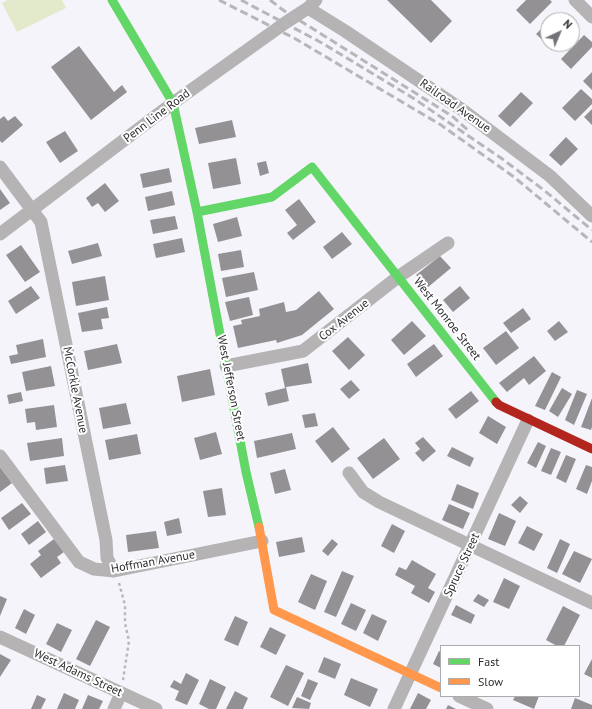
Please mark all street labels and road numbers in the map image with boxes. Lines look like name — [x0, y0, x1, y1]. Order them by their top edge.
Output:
street label: Railroad Avenue — [417, 76, 493, 136]
street label: Penn Line Road — [121, 86, 193, 146]
street label: West Monroe Street — [410, 275, 484, 363]
street label: Cox Avenue — [316, 296, 372, 344]
street label: West Jefferson Street — [214, 334, 248, 442]
street label: McCorkle Avenue — [60, 345, 90, 435]
street label: Spruce Street — [441, 531, 483, 599]
street label: Hoffman Avenue — [110, 548, 196, 576]
street label: West Adams Street — [31, 646, 125, 700]

